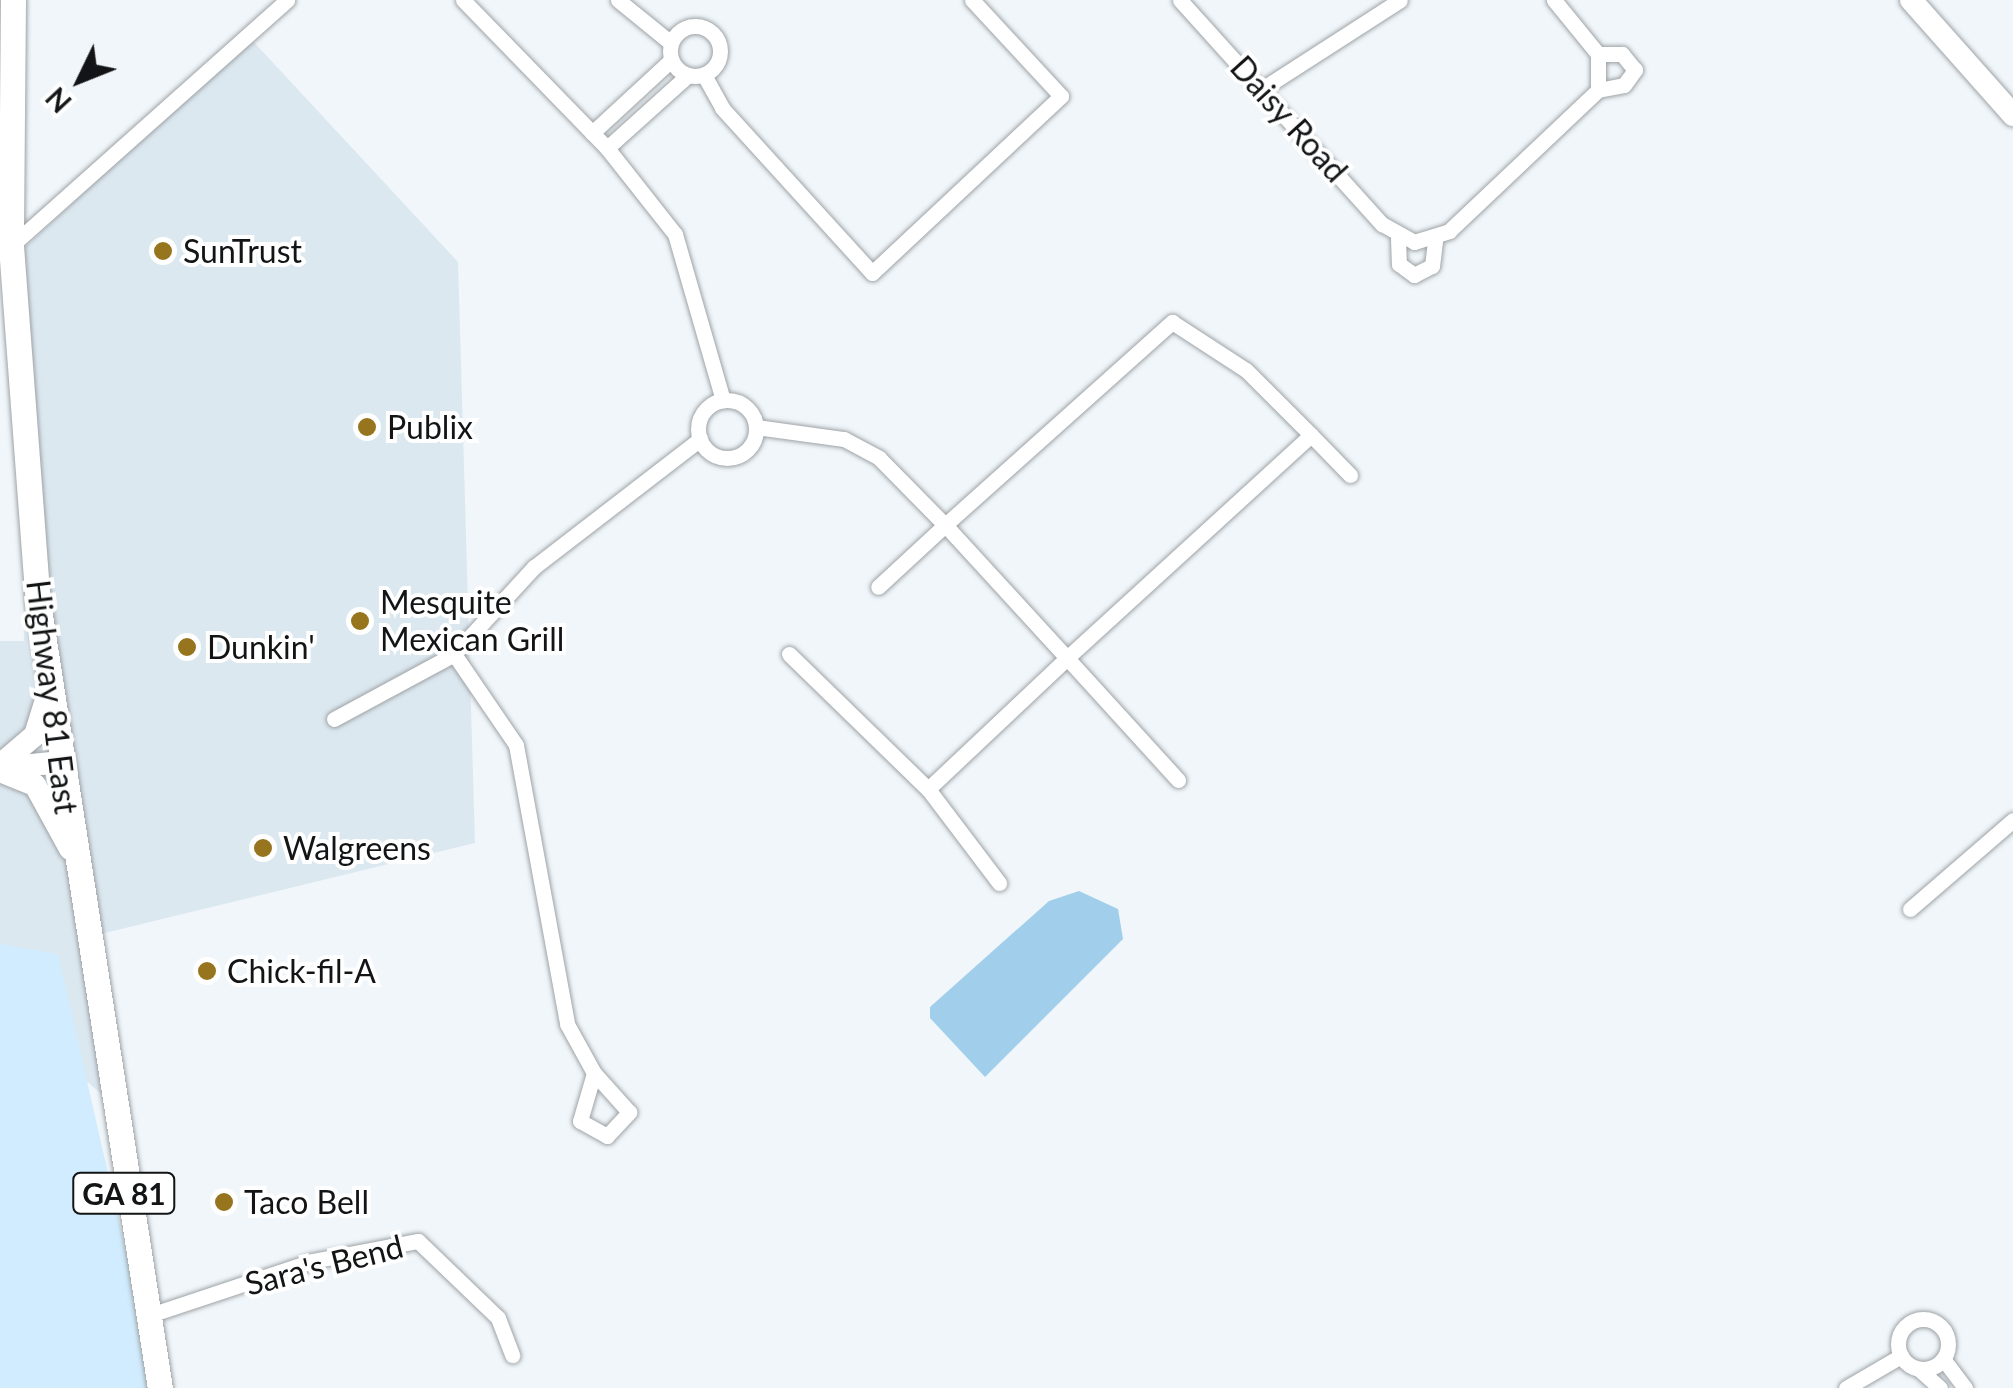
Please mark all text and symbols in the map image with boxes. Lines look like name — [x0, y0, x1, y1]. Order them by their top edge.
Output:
north arrow — [30, 30, 130, 130]
street label: Daisy Road — [1222, 48, 1356, 190]
text: N — [38, 81, 78, 120]
place label: SunTrust — [183, 232, 302, 270]
marker: SunTrust — [152, 240, 174, 262]
place label: Publix — [387, 408, 473, 446]
marker: Publix — [356, 416, 378, 438]
street label: Highway 81 East — [19, 577, 85, 817]
place label: Mesquite Mexican Grill — [380, 584, 564, 659]
marker: Mesquite Mexican Grill — [349, 610, 371, 632]
place label: Dunkin' — [207, 628, 315, 666]
marker: Dunkin' — [176, 636, 198, 658]
place label: Walgreens — [283, 829, 431, 867]
marker: Walgreens — [252, 837, 274, 859]
place label: Chick-fil-A — [227, 952, 376, 990]
marker: Chick-fil-A — [196, 960, 218, 982]
road number: GA 81 — [72, 1168, 176, 1218]
place label: Taco Bell — [244, 1183, 369, 1221]
marker: Taco Bell — [213, 1191, 235, 1213]
street label: Sara's Bend — [241, 1227, 407, 1303]

